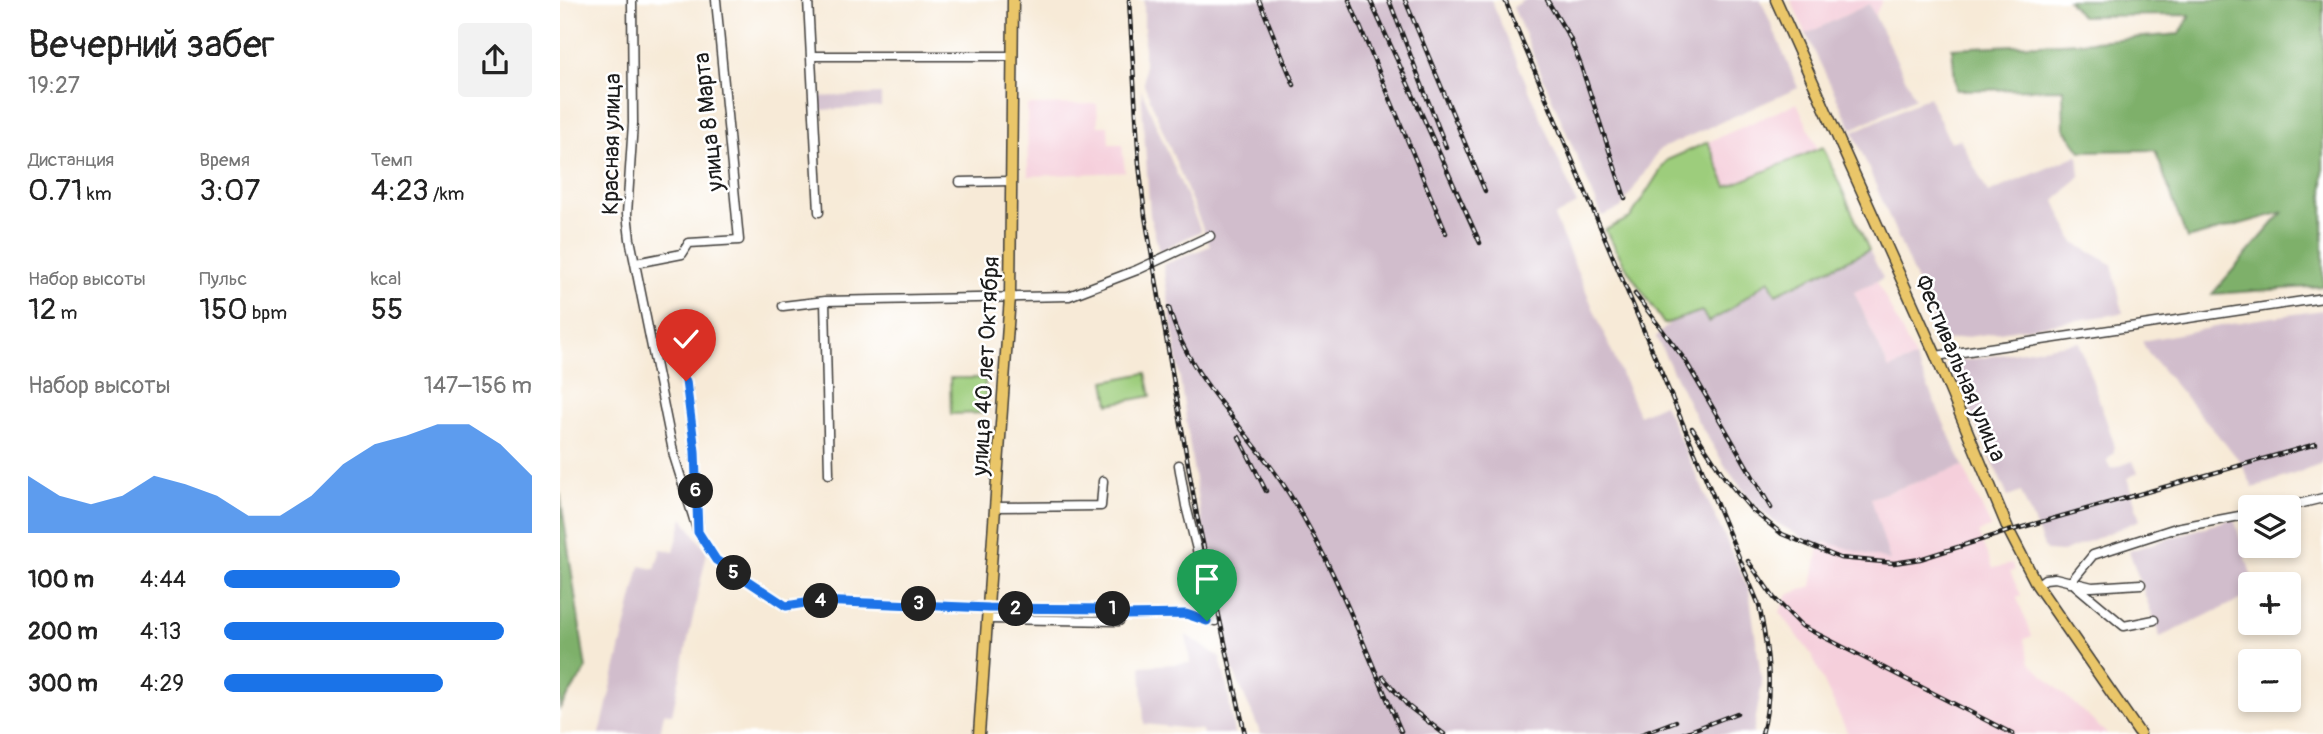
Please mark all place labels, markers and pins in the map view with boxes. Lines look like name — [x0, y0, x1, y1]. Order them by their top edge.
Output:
pin — [656, 309, 716, 381]
pin: 6 — [678, 474, 714, 508]
pin — [1177, 549, 1237, 621]
pin: 5 — [716, 556, 752, 590]
pin: 4 — [804, 584, 838, 618]
pin: 3 — [902, 586, 936, 622]
pin: 2 — [998, 592, 1034, 626]
pin: 1 — [1096, 592, 1130, 626]

